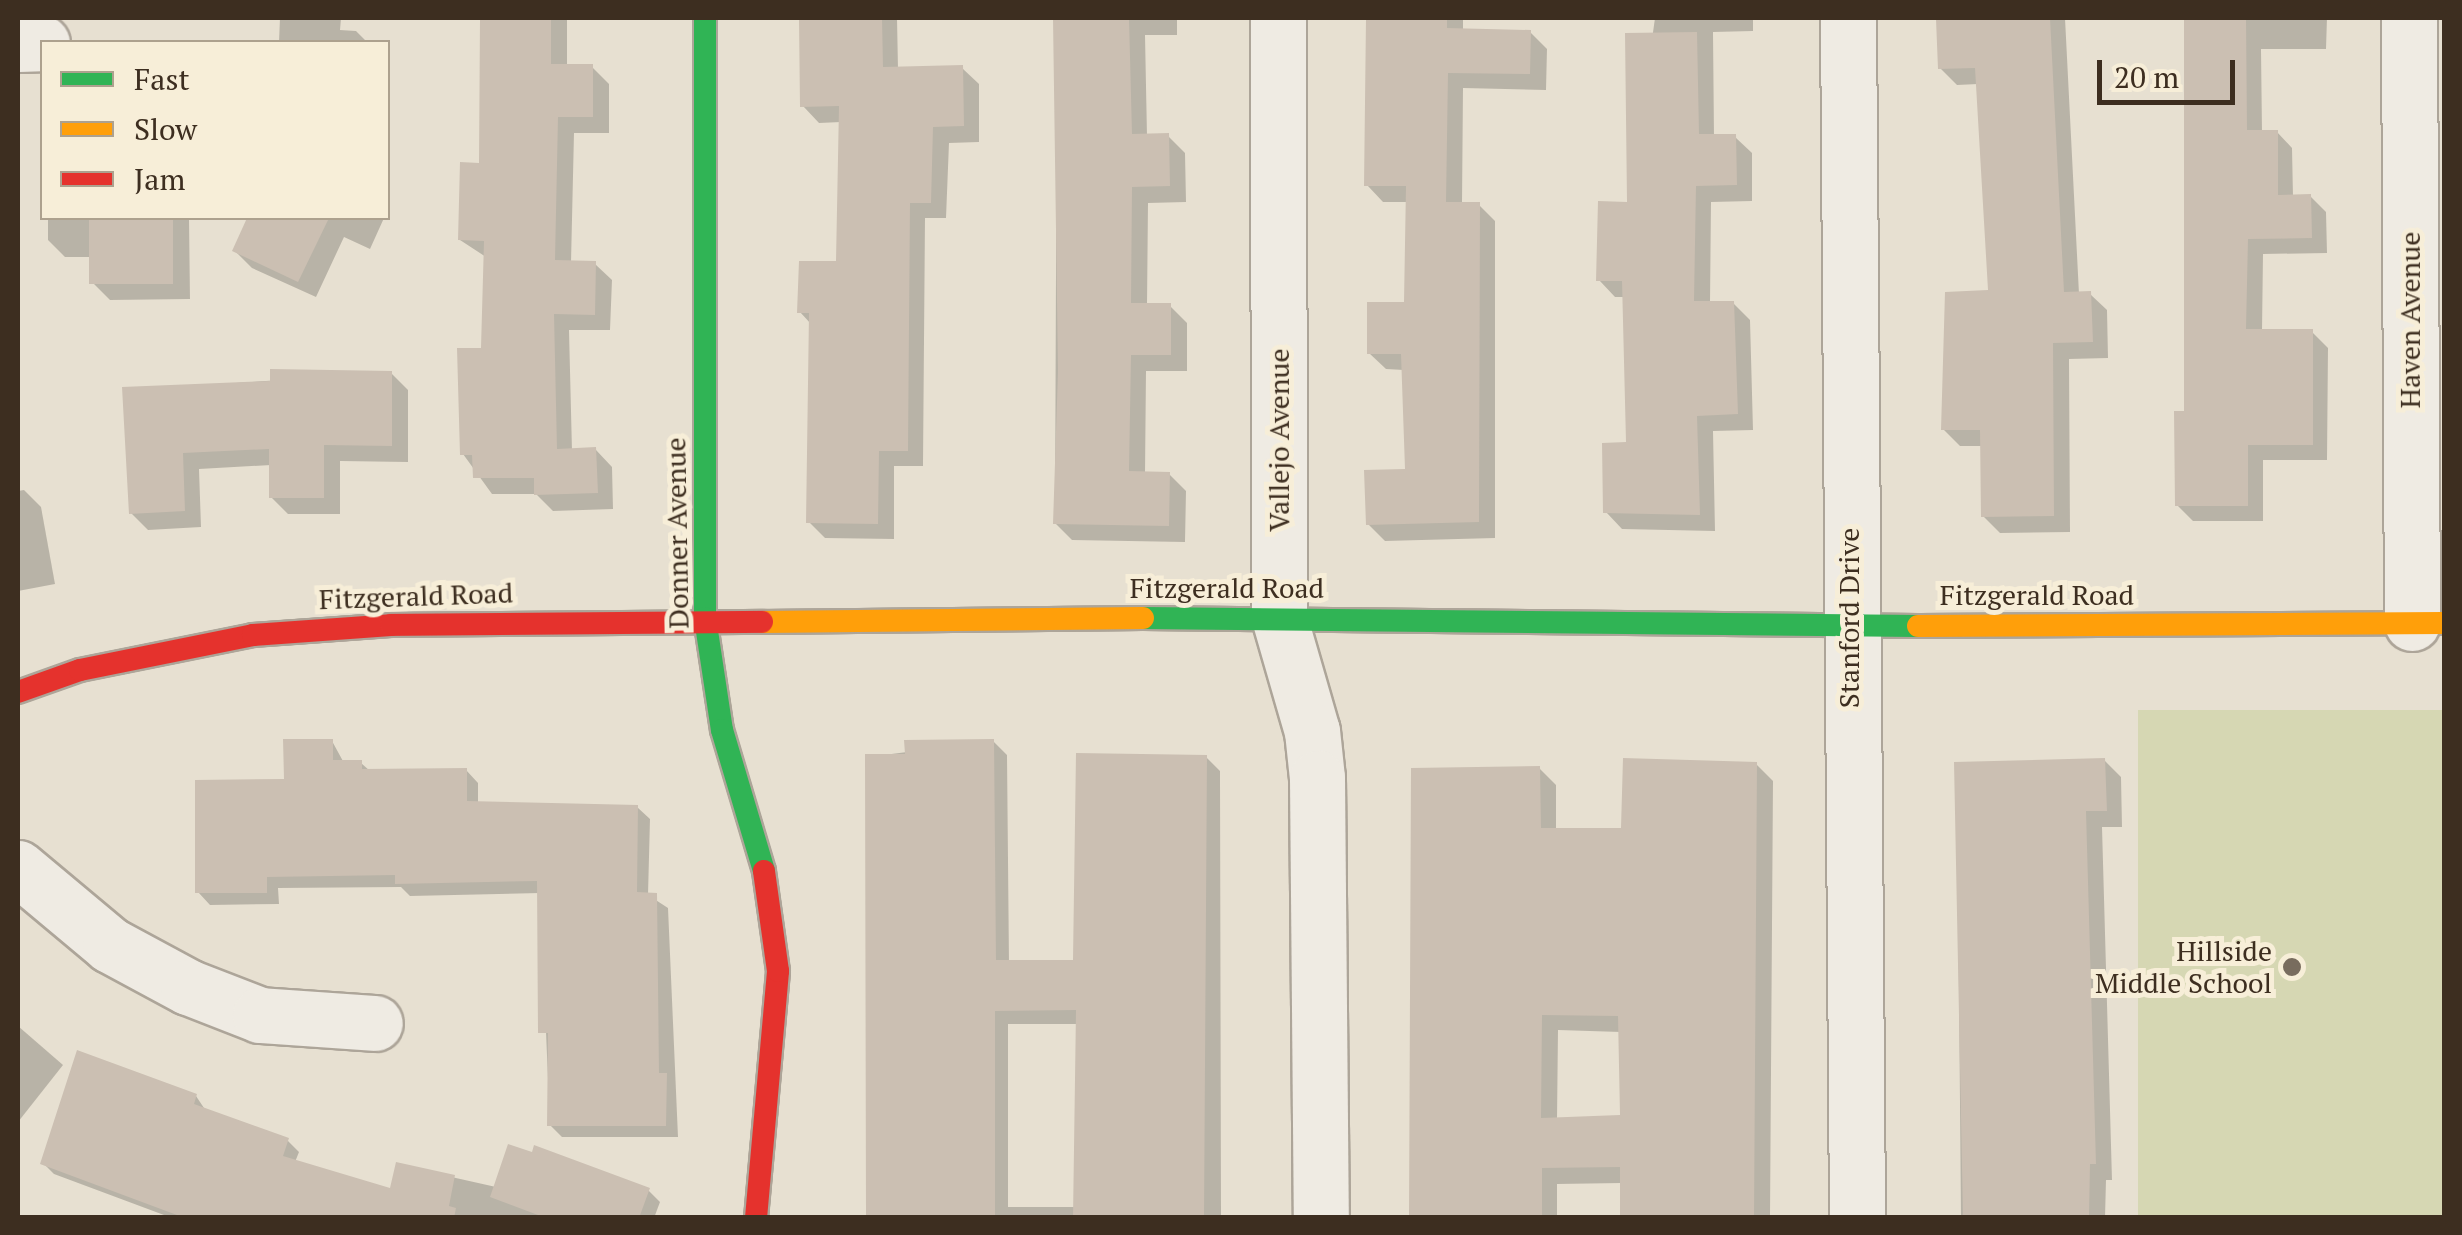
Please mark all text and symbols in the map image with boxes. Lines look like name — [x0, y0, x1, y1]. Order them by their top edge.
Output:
legend — [40, 40, 390, 220]
scale bar — [2102, 40, 2240, 102]
text: 20 m — [2114, 57, 2179, 97]
text: Fast — [134, 59, 190, 99]
text: Slow — [134, 109, 197, 149]
text: Jam — [134, 159, 185, 199]
street label: Haven Avenue — [2393, 231, 2427, 409]
street label: Vallejo Avenue — [1262, 348, 1296, 532]
street label: Donner Avenue — [659, 437, 695, 629]
street label: Stanford Drive — [1832, 528, 1866, 708]
street label: Fitzgerald Road — [1130, 571, 1324, 605]
street label: Fitzgerald Road — [318, 576, 514, 616]
street label: Fitzgerald Road — [1940, 578, 2134, 612]
place label: Hillside Middle School — [2095, 934, 2272, 1000]
marker: Hillside Middle School — [2281, 956, 2303, 978]

